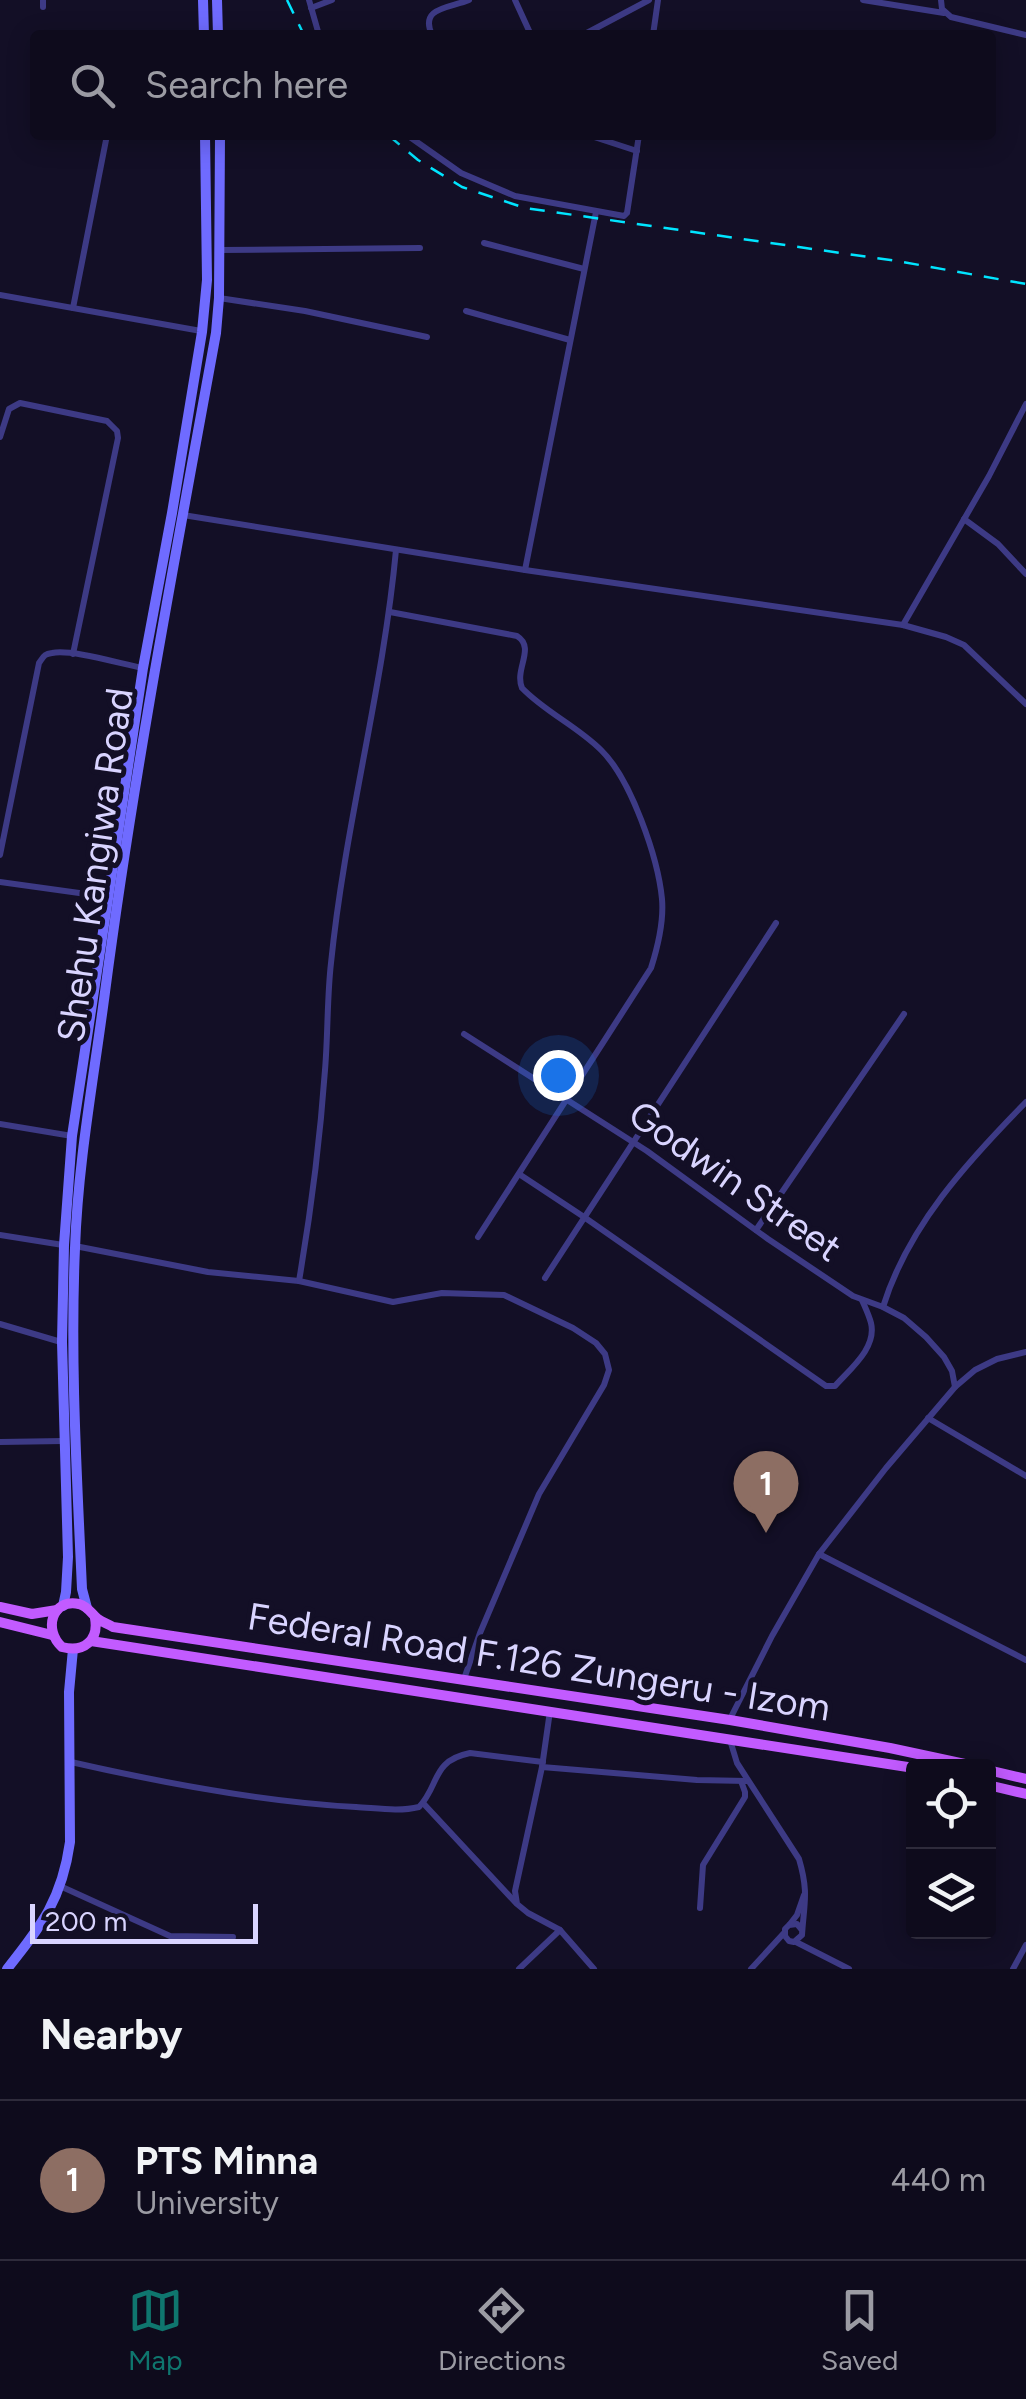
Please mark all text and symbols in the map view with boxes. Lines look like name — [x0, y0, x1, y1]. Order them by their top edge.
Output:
search box — [30, 30, 996, 140]
icon: search — [65, 58, 120, 113]
text: Search here — [145, 62, 348, 108]
street label: Shehu Kangiwa Road — [47, 685, 143, 1045]
your location — [533, 1050, 584, 1101]
street label: Godwin Street — [620, 1091, 850, 1271]
pin: 1 — [734, 1450, 798, 1533]
street label: Federal Road F.126 Zungeru - Izom — [244, 1593, 834, 1731]
map controls — [906, 1759, 996, 1939]
button: locate — [906, 1759, 996, 1849]
button: layers — [906, 1849, 996, 1939]
scale bar — [30, 1899, 258, 1944]
text: 200 m — [45, 1904, 127, 1938]
text: Nearby — [40, 2009, 182, 2060]
text: PTS Minna — [135, 2138, 318, 2184]
text: 1 — [66, 2161, 79, 2199]
text: 440 m — [891, 2161, 986, 2199]
text: University — [135, 2184, 279, 2222]
tab: Map — [128, 2283, 183, 2377]
tab: Directions — [438, 2283, 566, 2377]
tab: Saved — [821, 2283, 898, 2377]

